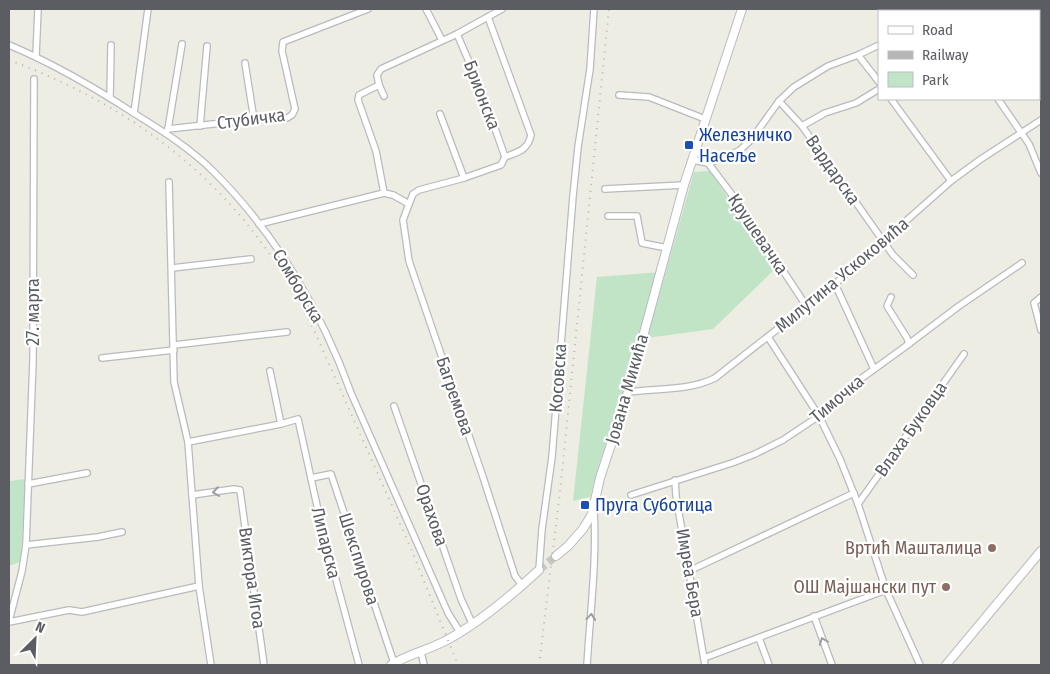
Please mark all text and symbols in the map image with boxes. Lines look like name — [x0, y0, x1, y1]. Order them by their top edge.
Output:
legend — [878, 10, 1040, 100]
text: Road — [922, 21, 953, 39]
text: Railway — [922, 46, 969, 64]
street label: Брионска — [459, 57, 505, 133]
text: Park — [922, 71, 949, 89]
street label: Стубичка — [216, 104, 286, 134]
place label: Железничко Насеље — [699, 124, 792, 167]
street label: Вардарска — [801, 131, 865, 209]
marker: Железничко Насеље — [683, 139, 695, 151]
street label: Крушевачка — [723, 190, 793, 279]
street label: Милутина Ускоковића — [771, 213, 913, 337]
street label: Сомборска — [267, 245, 329, 327]
street label: 27. марта — [22, 278, 44, 346]
street label: Јована Микића — [601, 331, 653, 447]
street label: Косовска — [545, 342, 571, 413]
street label: Багремова — [431, 354, 479, 438]
street label: Тимочка — [806, 370, 869, 428]
street label: Влаха Буковца — [870, 377, 952, 481]
street label: Орахова — [411, 481, 453, 549]
one-way arrow — [211, 486, 219, 497]
place label: Пруга Суботица — [595, 494, 713, 516]
marker: Пруга Суботица — [579, 499, 591, 511]
street label: Липарска — [307, 505, 346, 581]
street label: Шекспирова — [334, 510, 384, 608]
street label: Виктора Игоа — [234, 526, 270, 630]
street label: Имреа Бера — [671, 527, 709, 619]
place label: Вртић Машталица — [845, 537, 982, 559]
marker: Вртић Машталица — [986, 542, 998, 554]
place label: ОШ Мајшански пут — [793, 576, 937, 598]
marker: ОШ Мајшански пут — [940, 581, 952, 593]
one-way arrow — [586, 612, 597, 620]
north arrow — [10, 614, 60, 664]
text: N — [33, 618, 47, 637]
one-way arrow — [819, 637, 829, 646]

